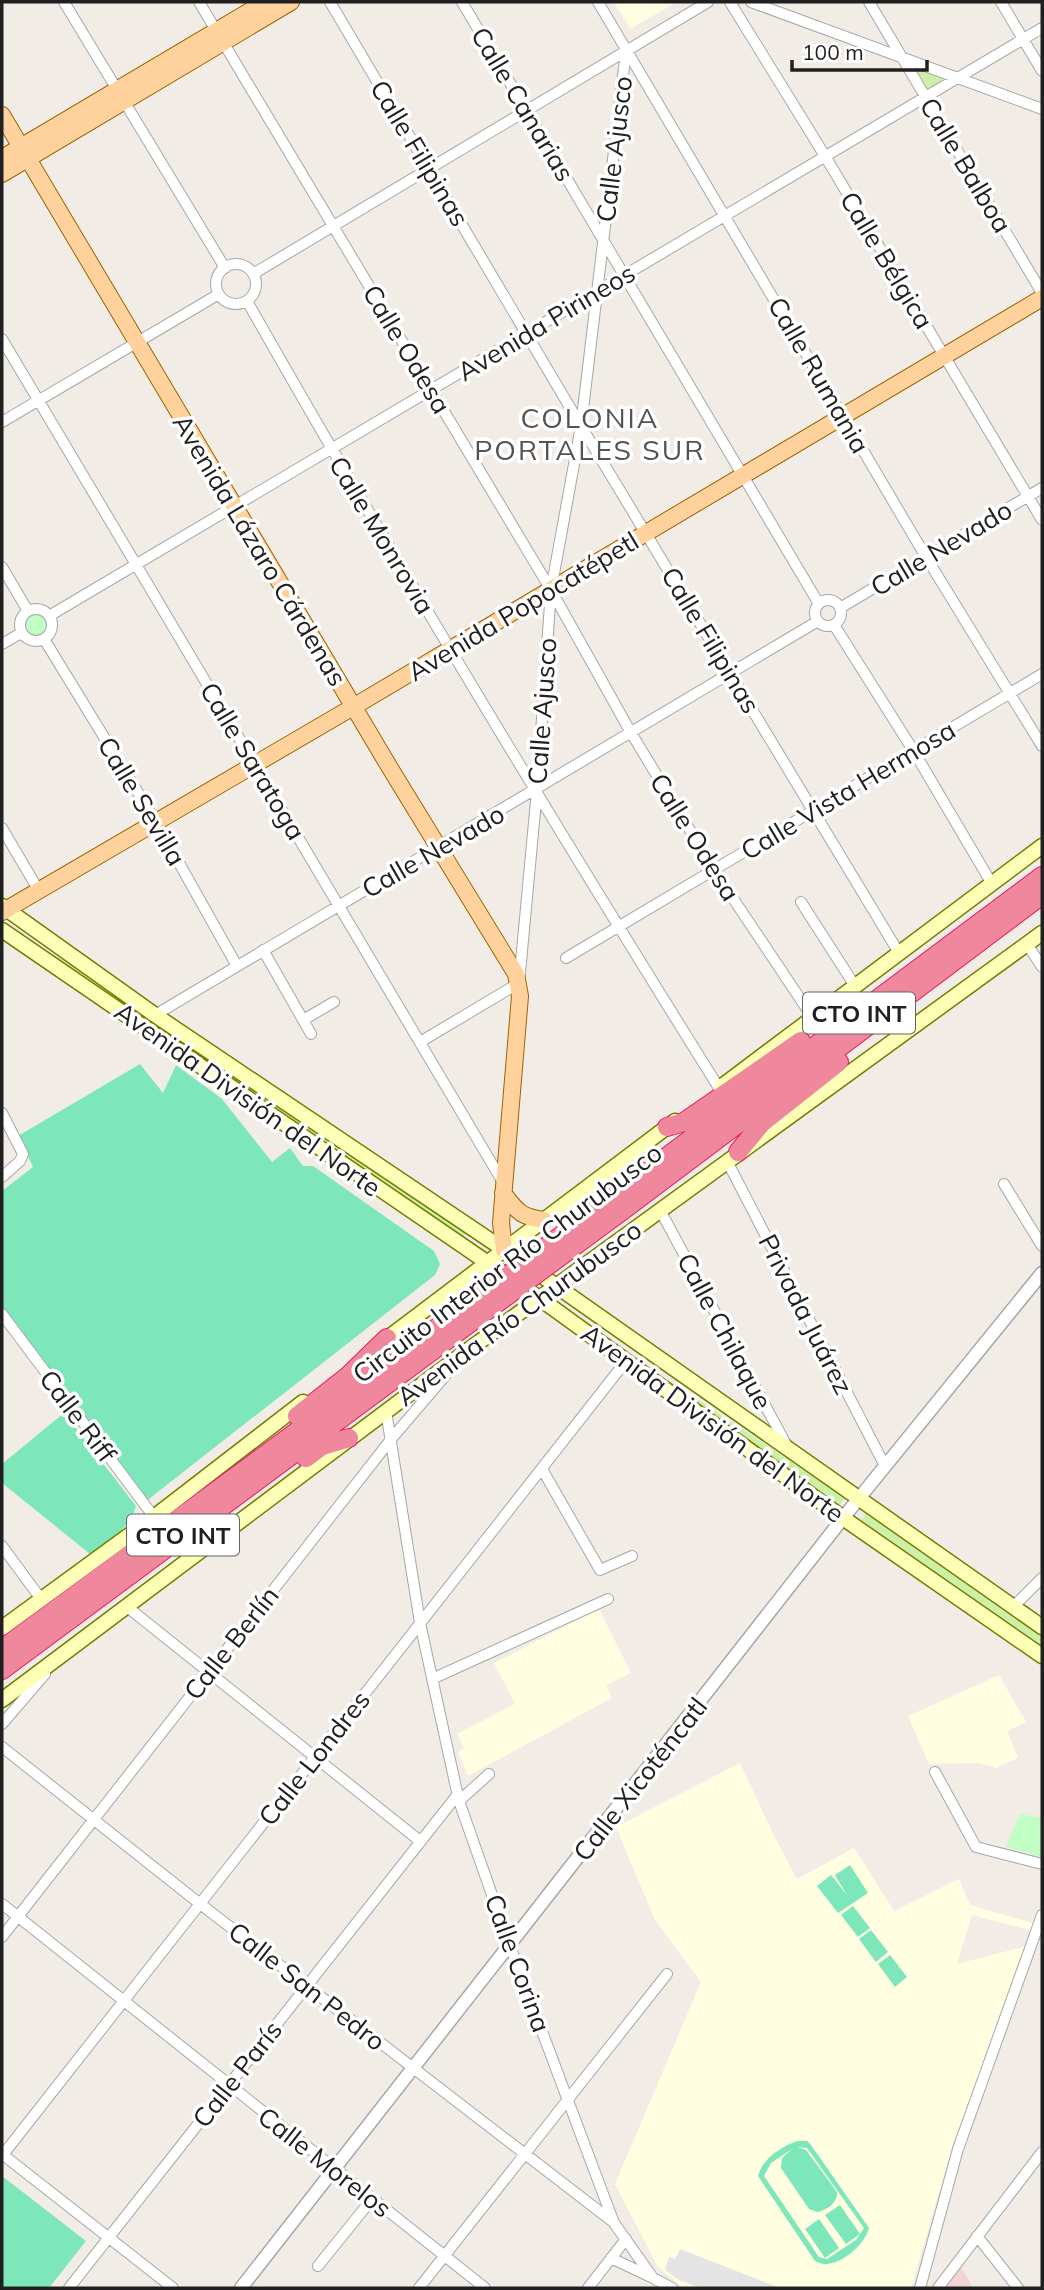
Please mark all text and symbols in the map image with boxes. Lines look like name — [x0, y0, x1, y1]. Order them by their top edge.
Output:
street label: Calle Canarias — [464, 21, 582, 187]
scale bar — [792, 28, 927, 72]
text: 100 m — [802, 39, 864, 65]
street label: Calle Filipinas — [363, 74, 477, 232]
street label: Calle Ajusco — [589, 74, 639, 224]
street label: Calle Balboa — [913, 91, 1019, 239]
street label: Calle Bélgica — [833, 185, 941, 335]
street label: Avenida Pirineos — [451, 256, 641, 388]
street label: Calle Odesa — [356, 279, 458, 419]
street label: Calle Rumania — [761, 291, 877, 459]
district label: COLONIA PORTALES SUR — [474, 400, 706, 467]
street label: Avenida Lázaro Cárdenas — [166, 408, 354, 692]
street label: Calle Monrovia — [322, 450, 442, 620]
street label: Calle Nevado — [864, 493, 1018, 603]
street label: Avenida Popocatépetl — [401, 524, 645, 688]
street label: Calle Filipinas — [654, 561, 768, 719]
street label: Calle Ajusco — [520, 637, 564, 785]
street label: Calle Saratoga — [193, 676, 313, 846]
street label: Calle Vista Hermosa — [735, 713, 961, 867]
street label: Calle Sevilla — [91, 731, 193, 871]
street label: Calle Odesa — [643, 767, 747, 907]
street label: Calle Nevado — [356, 797, 510, 905]
road number: CTO INT — [803, 993, 915, 1034]
street label: Avenida División del Norte — [109, 994, 387, 1204]
street label: Circuito Interior Río Churubusco — [346, 1136, 668, 1390]
street label: Avenida Río Churubusco — [390, 1213, 648, 1413]
street label: Privada Juárez — [751, 1228, 861, 1400]
street label: Calle Chilaque — [670, 1247, 780, 1415]
street label: Avenida División del Norte — [575, 1316, 851, 1530]
street label: Calle Riff — [32, 1363, 124, 1470]
road number: CTO INT — [127, 1514, 239, 1555]
street label: Calle Berlín — [176, 1580, 286, 1706]
street label: Calle Londres — [251, 1684, 377, 1832]
street label: Calle Xicoténcatl — [566, 1691, 714, 1867]
street label: Calle Corina — [478, 1889, 558, 2037]
street label: Calle San Pedro — [222, 1914, 392, 2058]
street label: Calle París — [185, 2014, 289, 2134]
street label: Calle Morelos — [251, 2100, 399, 2224]

